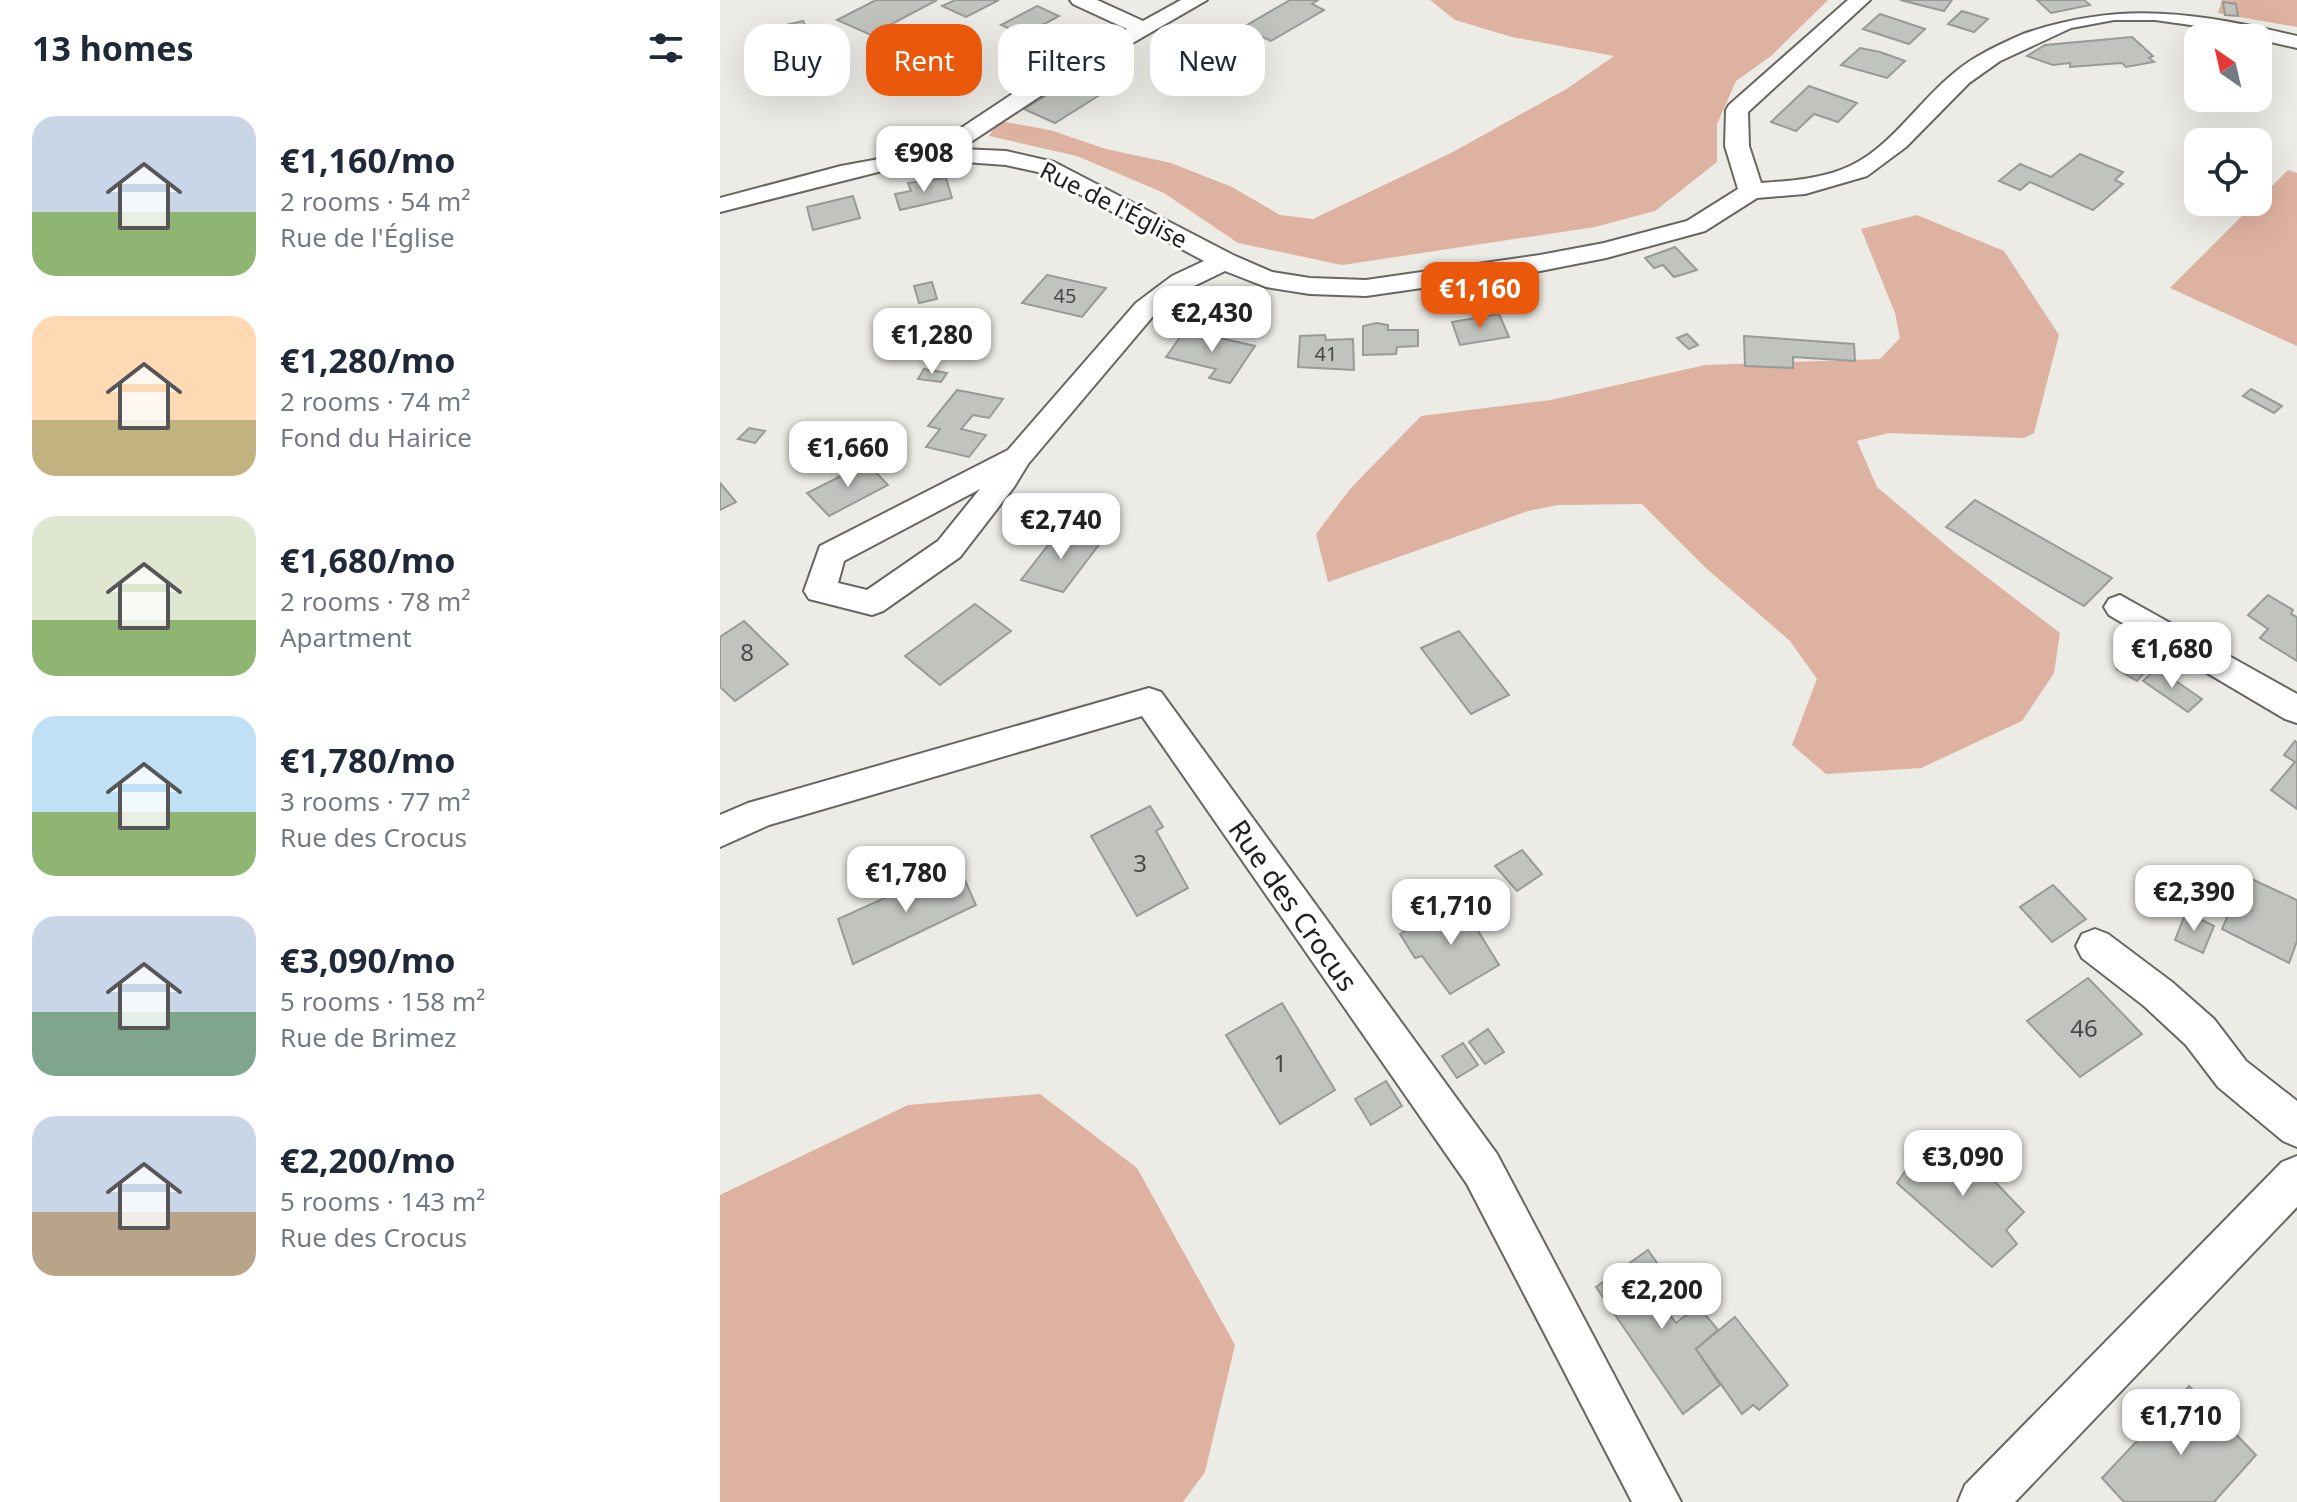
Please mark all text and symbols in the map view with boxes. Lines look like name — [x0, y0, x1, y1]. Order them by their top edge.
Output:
chip: Buy — [744, 24, 850, 96]
chip: Rent — [866, 24, 982, 96]
chip: Filters — [998, 24, 1134, 96]
chip: New — [1150, 24, 1265, 96]
north arrow — [2184, 24, 2272, 112]
map controls — [2184, 24, 2272, 216]
text: 13 homes — [32, 25, 194, 71]
icon: filters — [644, 26, 688, 70]
pin: €908 — [877, 126, 971, 194]
button: locate — [2184, 128, 2272, 216]
text: €908 — [894, 134, 954, 170]
text: €1,160/mo — [280, 137, 455, 183]
icon: home — [96, 148, 192, 244]
street label: Rue de l'Église — [1035, 153, 1193, 255]
text: 2 rooms · 54 m² — [280, 183, 470, 219]
text: Rue de l'Église — [280, 219, 455, 255]
pin: €1,160 — [1415, 262, 1545, 330]
text: €1,160 — [1439, 270, 1521, 306]
house number: 45 — [1054, 282, 1076, 309]
pin: €2,430 — [1147, 286, 1277, 354]
text: €2,430 — [1171, 294, 1253, 330]
pin: €1,280 — [867, 308, 997, 376]
text: €1,280 — [891, 316, 973, 352]
text: €1,280/mo — [280, 337, 455, 383]
house number: 41 — [1315, 340, 1337, 367]
icon: home — [96, 348, 192, 444]
text: 2 rooms · 74 m² — [280, 383, 470, 419]
text: Fond du Hairice — [280, 419, 472, 455]
pin: €1,660 — [783, 421, 913, 489]
text: €1,660 — [807, 429, 889, 465]
pin: €2,740 — [996, 493, 1126, 561]
text: €2,740 — [1020, 501, 1102, 537]
text: €1,680/mo — [280, 537, 455, 583]
icon: home — [96, 548, 192, 644]
text: 2 rooms · 78 m² — [280, 583, 470, 619]
text: Apartment — [280, 619, 412, 655]
pin: €1,680 — [2107, 622, 2237, 690]
text: €1,680 — [2131, 630, 2213, 666]
house number: 8 — [740, 635, 754, 668]
text: €1,780/mo — [280, 737, 455, 783]
icon: home — [96, 748, 192, 844]
text: 3 rooms · 77 m² — [280, 783, 470, 819]
street label: Rue des Crocus — [1221, 812, 1367, 998]
text: Rue des Crocus — [280, 819, 467, 855]
pin: €1,780 — [841, 846, 971, 914]
house number: 3 — [1133, 846, 1147, 879]
text: €1,780 — [865, 854, 947, 890]
pin: €2,390 — [2129, 865, 2259, 933]
text: €2,390 — [2153, 873, 2235, 909]
pin: €1,710 — [1386, 879, 1516, 947]
text: €1,710 — [1410, 887, 1492, 923]
text: €3,090/mo — [280, 937, 455, 983]
icon: home — [96, 948, 192, 1044]
text: 5 rooms · 158 m² — [280, 983, 485, 1019]
house number: 46 — [2070, 1011, 2098, 1044]
text: Rue de Brimez — [280, 1019, 456, 1055]
house number: 1 — [1273, 1046, 1287, 1079]
pin: €3,090 — [1898, 1130, 2028, 1198]
text: €2,200/mo — [280, 1137, 455, 1183]
text: €3,090 — [1922, 1138, 2004, 1174]
icon: home — [96, 1148, 192, 1244]
text: 5 rooms · 143 m² — [280, 1183, 485, 1219]
text: Rue des Crocus — [280, 1219, 467, 1255]
pin: €2,200 — [1597, 1263, 1727, 1331]
text: €2,200 — [1621, 1271, 1703, 1307]
pin: €1,710 — [2116, 1389, 2246, 1457]
text: €1,710 — [2140, 1397, 2222, 1433]

